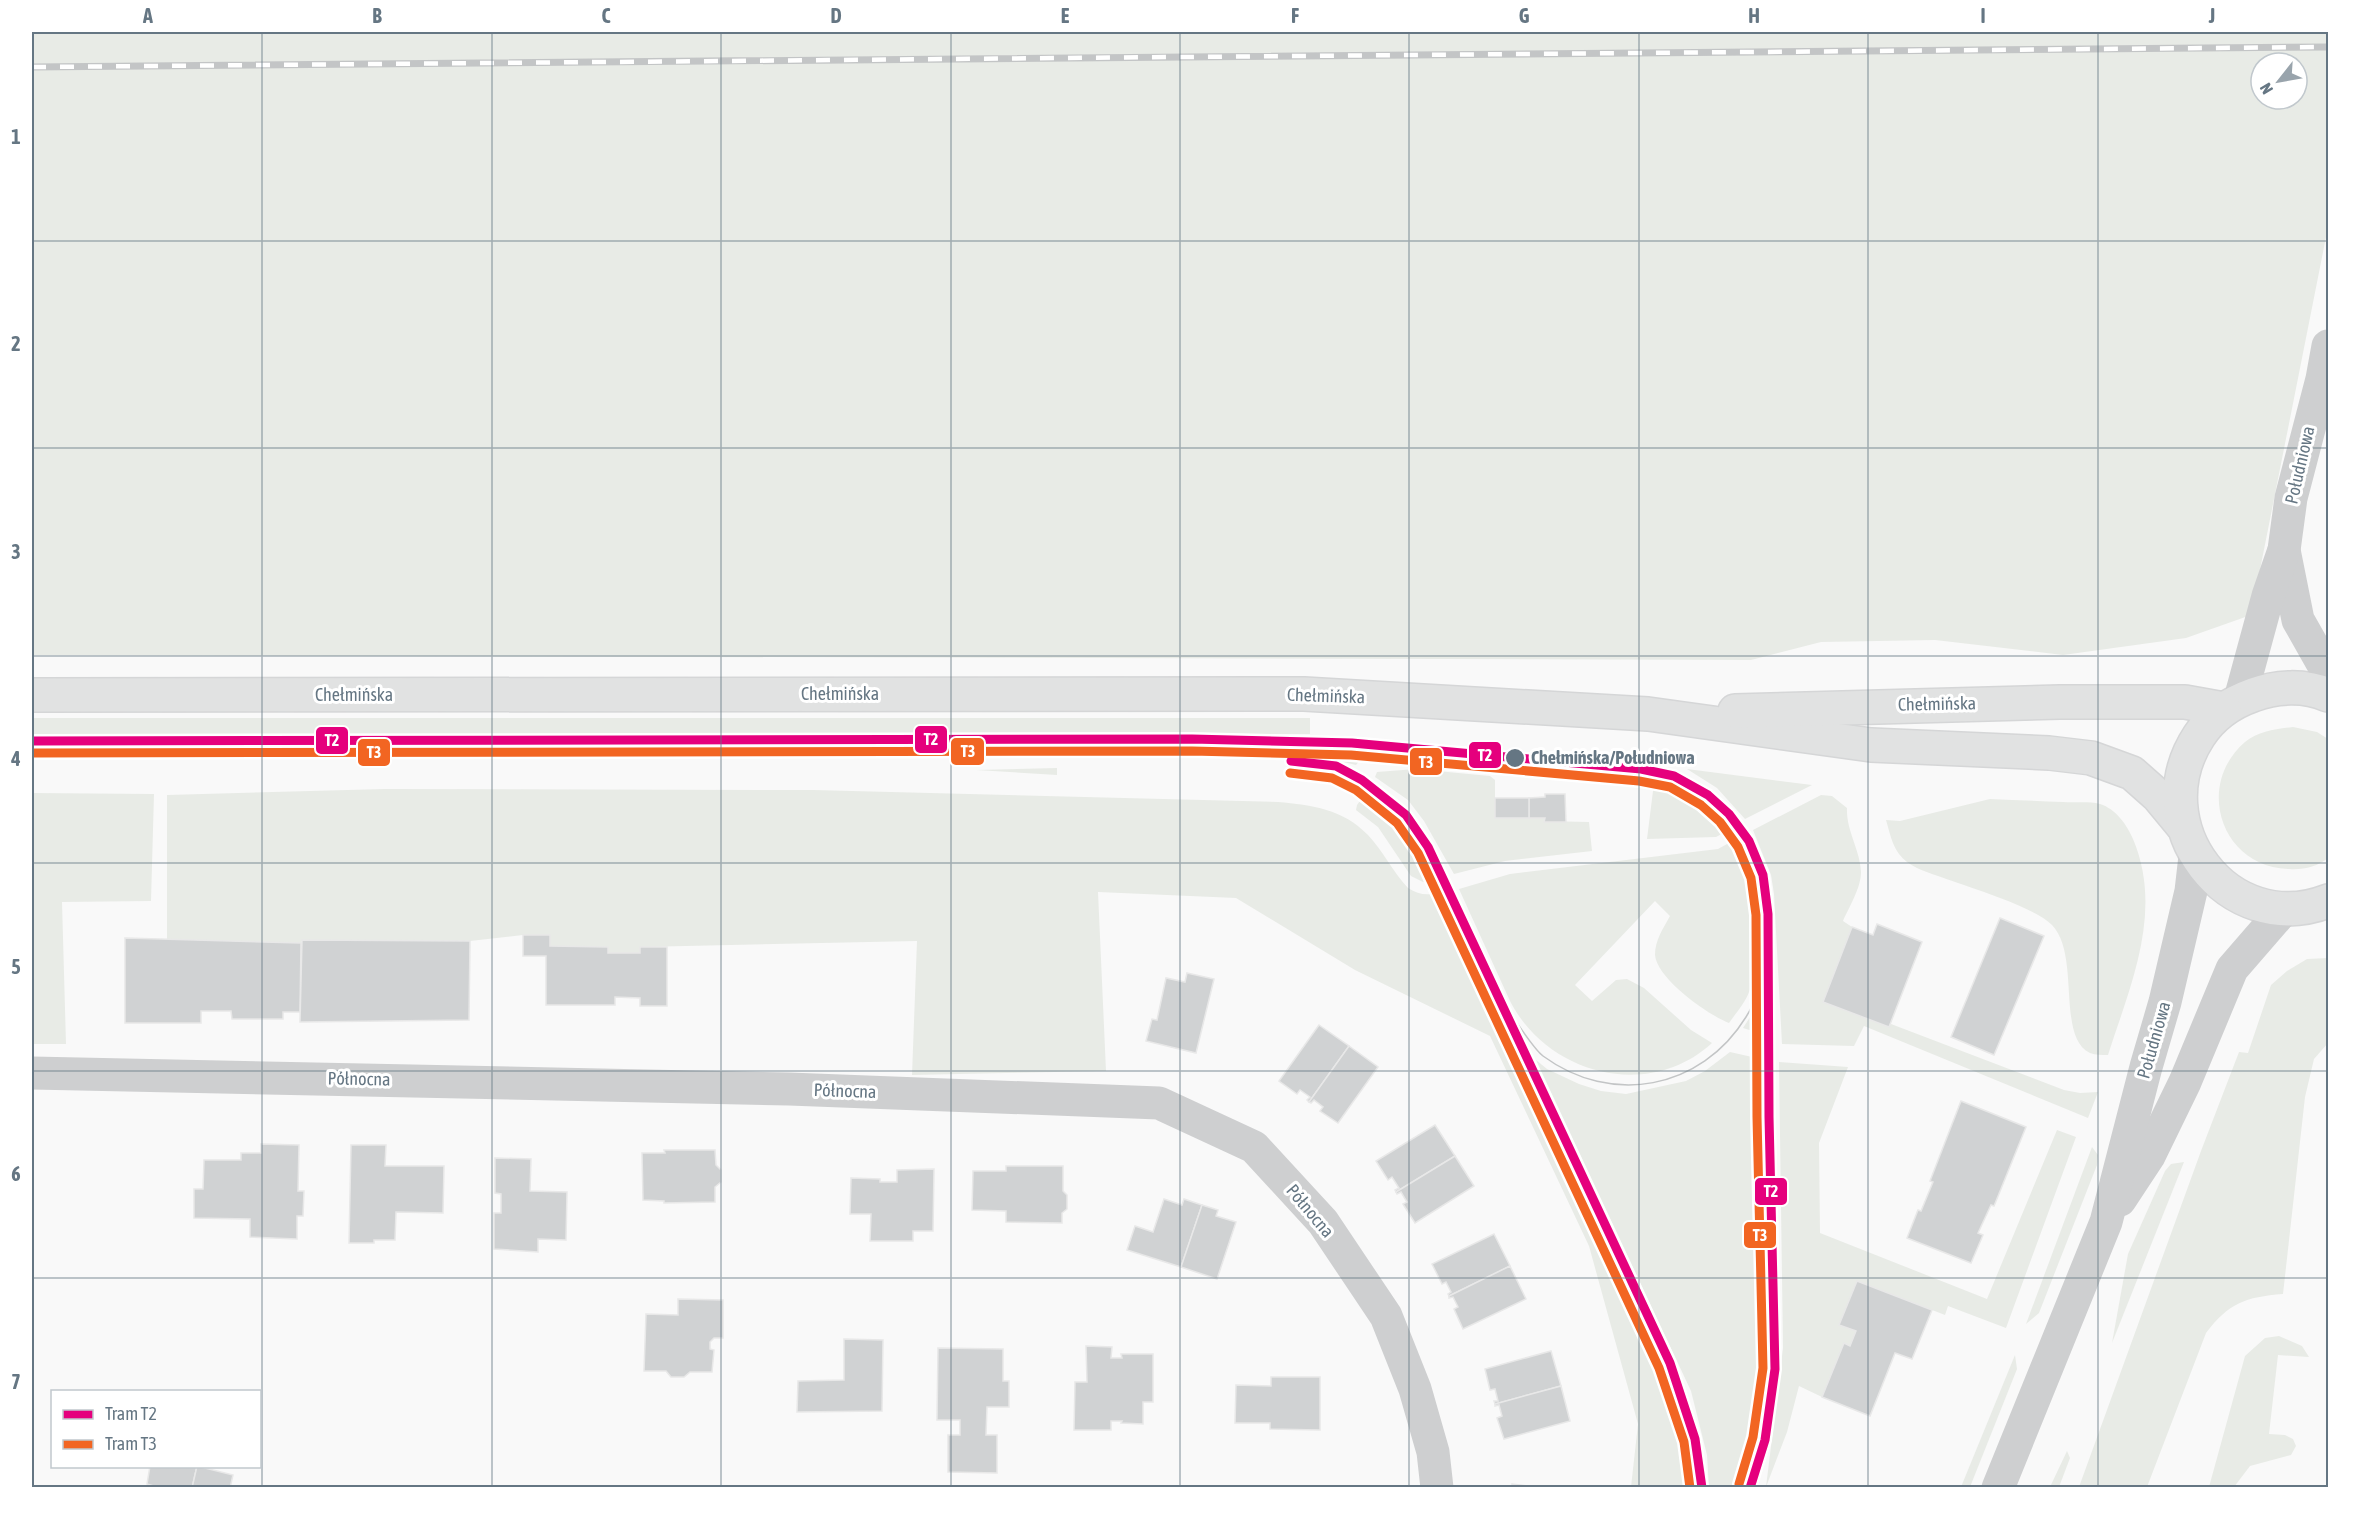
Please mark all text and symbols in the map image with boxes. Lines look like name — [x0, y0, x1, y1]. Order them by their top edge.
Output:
text: A — [142, 4, 153, 27]
text: B — [372, 4, 382, 27]
text: C — [602, 4, 611, 27]
text: D — [830, 4, 842, 27]
text: E — [1061, 4, 1070, 27]
text: F — [1291, 4, 1299, 27]
text: G — [1519, 4, 1530, 27]
text: H — [1748, 4, 1760, 27]
text: I — [1980, 4, 1986, 27]
text: J — [2208, 4, 2215, 27]
north arrow — [2249, 51, 2309, 111]
text: N — [2256, 80, 2276, 97]
text: 1 — [11, 125, 21, 148]
text: 2 — [11, 332, 21, 355]
street label: Południowa — [2280, 424, 2319, 506]
text: 3 — [11, 540, 21, 563]
street label: Chełmińska — [801, 683, 879, 704]
street label: Chełmińska — [315, 684, 393, 705]
street label: Chełmińska — [1287, 684, 1365, 707]
street label: Chełmińska — [1898, 692, 1976, 715]
line badge: T2 — [914, 725, 948, 754]
line badge: T2 — [315, 726, 349, 755]
text: T2 — [924, 730, 938, 748]
text: T2 — [325, 731, 339, 749]
line badge: T3 — [950, 737, 985, 766]
line badge: T3 — [357, 738, 391, 767]
line badge: T2 — [1468, 741, 1502, 769]
text: T3 — [961, 742, 975, 760]
text: T3 — [367, 743, 381, 761]
text: T2 — [1478, 746, 1492, 764]
text: 4 — [10, 747, 21, 770]
line badge: T3 — [1409, 747, 1443, 776]
marker: Chełmińska/Południowa — [1504, 747, 1526, 769]
place label: Chełmińska/Południowa — [1531, 747, 1695, 768]
text: T3 — [1419, 753, 1433, 771]
text: 5 — [11, 955, 21, 978]
street label: Południowa — [2133, 999, 2175, 1081]
street label: Północna — [327, 1067, 391, 1090]
street label: Północna — [813, 1079, 877, 1102]
text: 6 — [11, 1162, 21, 1185]
line badge: T2 — [1754, 1177, 1788, 1206]
street label: Północna — [1282, 1180, 1339, 1241]
text: T2 — [1764, 1182, 1778, 1200]
line badge: T3 — [1743, 1221, 1777, 1249]
text: T3 — [1753, 1226, 1767, 1244]
text: 7 — [11, 1370, 21, 1393]
legend — [51, 1390, 261, 1468]
text: Tram T2 — [105, 1403, 157, 1424]
text: Tram T3 — [105, 1433, 157, 1454]

